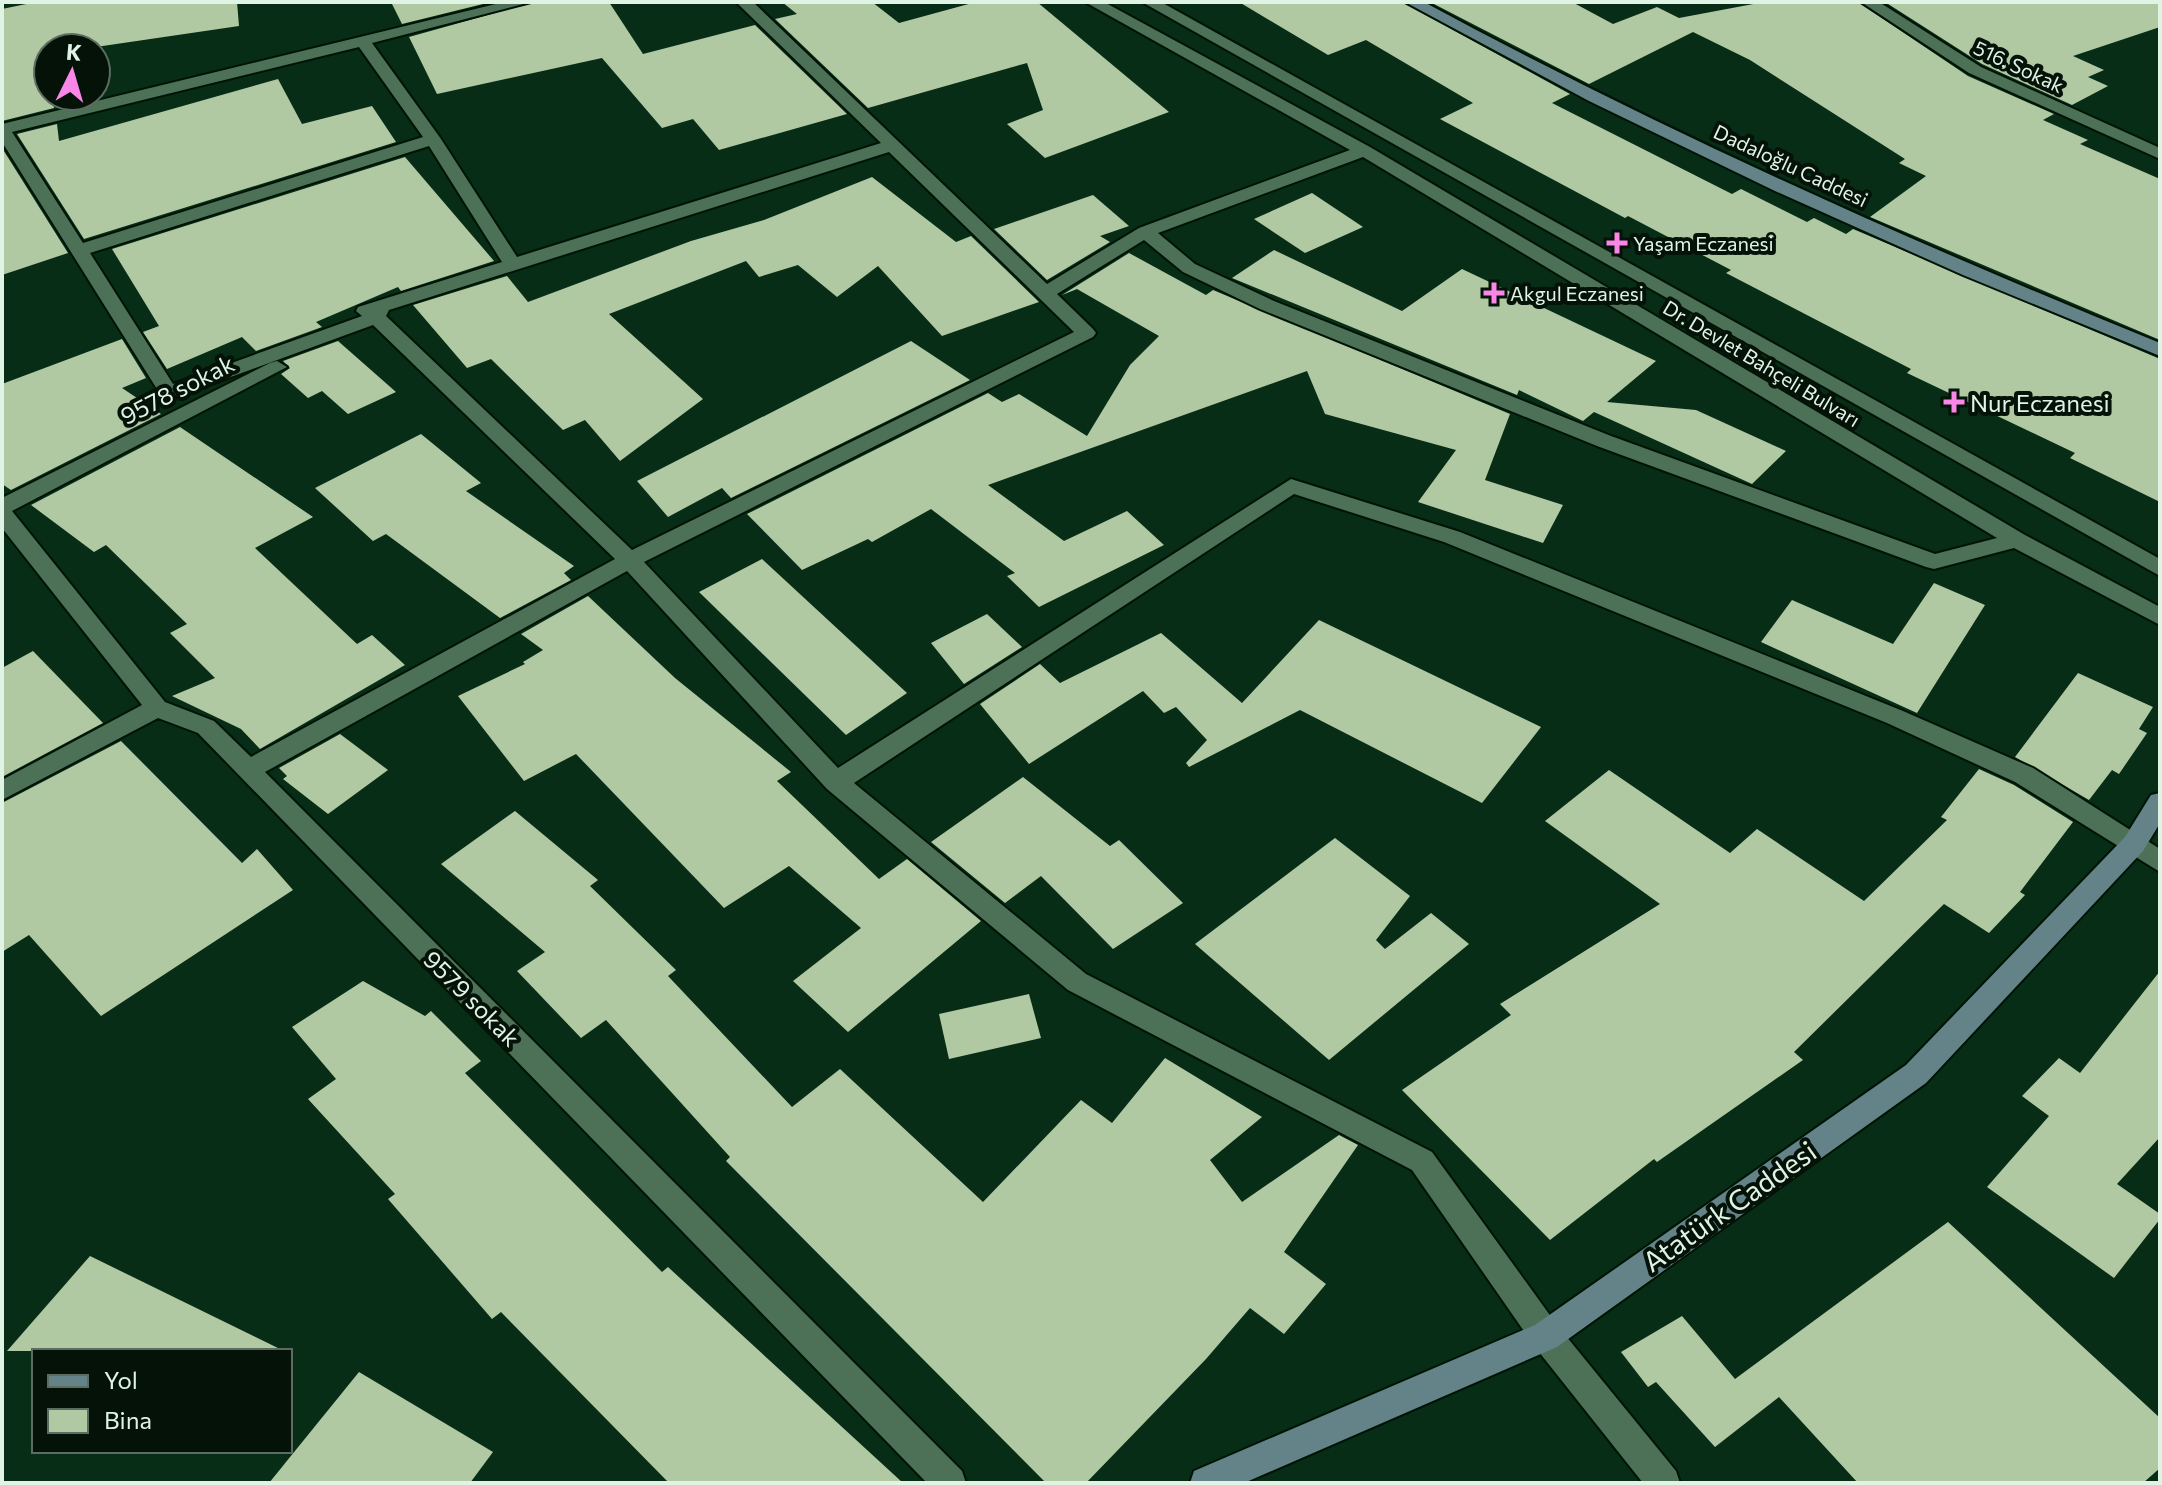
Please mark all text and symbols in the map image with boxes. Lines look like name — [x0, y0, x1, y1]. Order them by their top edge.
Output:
north arrow — [32, 32, 112, 112]
street label: 516. Sokak — [1970, 35, 2068, 97]
text: K — [65, 37, 83, 66]
street label: Dadaloğlu Caddesi — [1710, 119, 1872, 211]
place label: Yaşam Eczanesi — [1633, 231, 1774, 255]
marker: Yaşam Eczanesi — [1608, 234, 1626, 252]
place label: Akgul Eczanesi — [1510, 281, 1644, 305]
marker: Akgul Eczanesi — [1485, 284, 1503, 302]
street label: Dr. Devlet Bahçeli Bulvarı — [1659, 295, 1865, 431]
street label: 9578 sokak — [115, 348, 239, 430]
place label: Nur Eczanesi — [1970, 388, 2110, 417]
marker: Nur Eczanesi — [1945, 393, 1963, 411]
street label: 9579 sokak — [418, 944, 526, 1052]
street label: Atatürk Caddesi — [1636, 1134, 1822, 1278]
legend — [32, 1349, 292, 1453]
text: Yol — [104, 1365, 138, 1394]
text: Bina — [104, 1405, 152, 1434]

